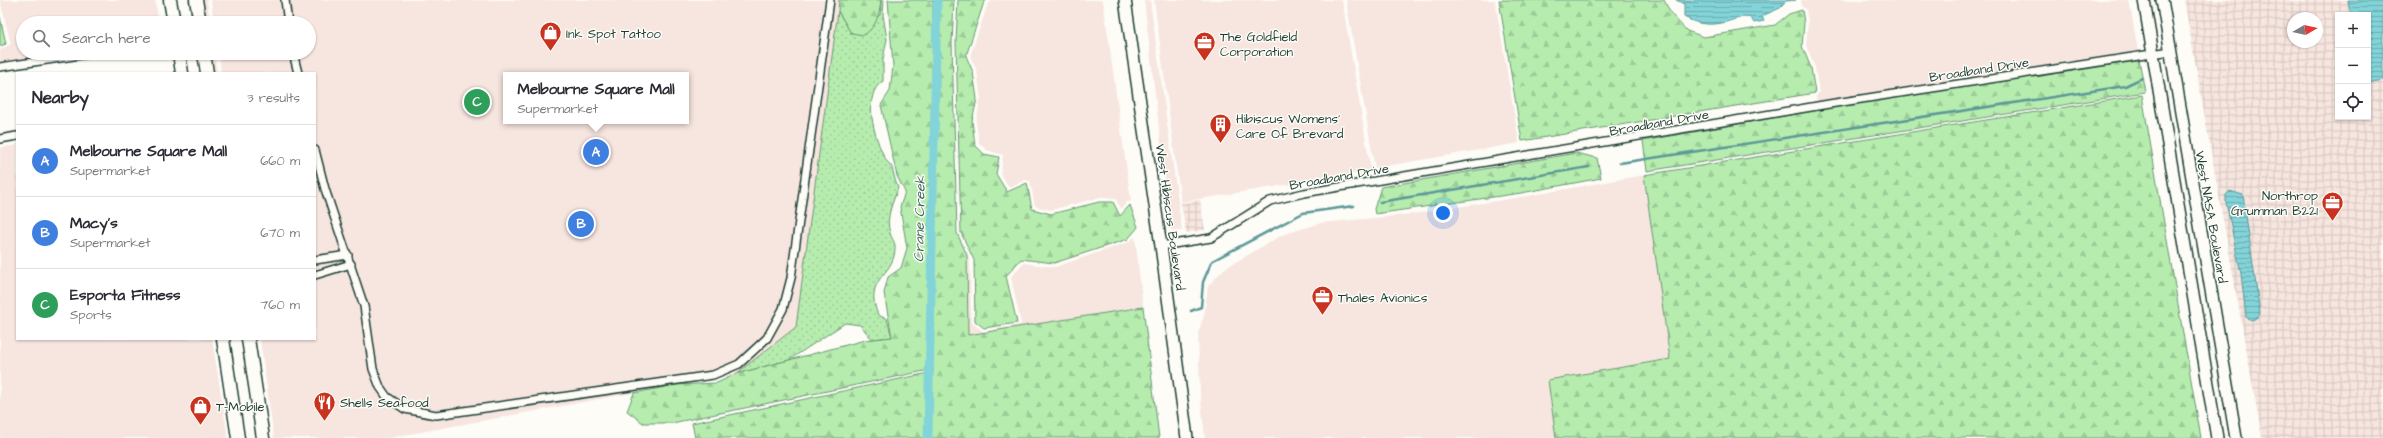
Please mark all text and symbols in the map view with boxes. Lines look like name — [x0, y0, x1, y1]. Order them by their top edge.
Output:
north arrow — [2287, 12, 2323, 48]
map controls — [2335, 12, 2371, 120]
button: + — [2335, 12, 2371, 48]
search box — [16, 16, 316, 60]
shop icon: Ink Spot Tattoo — [538, 20, 564, 53]
place label: Ink Spot Tattoo — [566, 25, 662, 43]
icon: search — [30, 27, 52, 49]
text: Search here — [62, 28, 151, 49]
place label: The Goldfield Corporation — [1220, 28, 1298, 61]
office icon: The Goldfield Corporation — [1191, 30, 1217, 63]
button: − — [2335, 48, 2371, 84]
street label: Broadband Drive — [1928, 53, 2030, 87]
popup — [503, 72, 689, 124]
text: Melbourne Square Mall — [517, 79, 675, 100]
button: locate — [2335, 84, 2371, 120]
text: Nearby — [32, 86, 89, 110]
pin: C — [464, 87, 490, 117]
text: 3 results — [247, 89, 300, 107]
text: Supermarket — [517, 100, 598, 118]
street label: Broadband Drive — [1608, 105, 1710, 141]
place label: Hibiscus Womens' Care Of Brevard — [1236, 110, 1344, 143]
building icon: Hibiscus Womens' Care Of Brevard — [1207, 112, 1233, 145]
pin: A — [583, 137, 609, 167]
text: Melbourne Square Mall — [70, 141, 227, 162]
street label: West Hibiscus Boulevard — [1151, 143, 1189, 292]
street label: West NASA Boulevard — [2191, 150, 2232, 285]
text: A — [41, 152, 49, 170]
text: 660 m — [260, 152, 300, 170]
street label: Broadband Drive — [1288, 159, 1390, 195]
text: Supermarket — [70, 162, 151, 180]
water label: Crane Creek — [909, 175, 931, 262]
place label: Northrop Grumman B221 — [2231, 187, 2318, 220]
office icon: Northrop Grumman B221 — [2320, 189, 2346, 222]
your location — [1433, 203, 1453, 223]
pin: B — [568, 209, 594, 239]
text: Macy's — [70, 213, 118, 234]
text: B — [40, 224, 50, 242]
text: 670 m — [260, 224, 300, 242]
text: Supermarket — [70, 234, 151, 252]
office icon: Thales Avionics — [1310, 284, 1336, 317]
text: Esporta Fitness — [70, 285, 181, 306]
place label: Thales Avionics — [1338, 289, 1428, 307]
text: C — [40, 296, 50, 314]
text: 760 m — [260, 296, 300, 314]
text: Sports — [70, 306, 112, 324]
restaurant icon: Shells Seafood — [311, 389, 337, 422]
shop icon: T-Mobile — [187, 393, 213, 426]
place label: Shells Seafood — [340, 394, 429, 412]
place label: T-Mobile — [216, 398, 265, 416]

